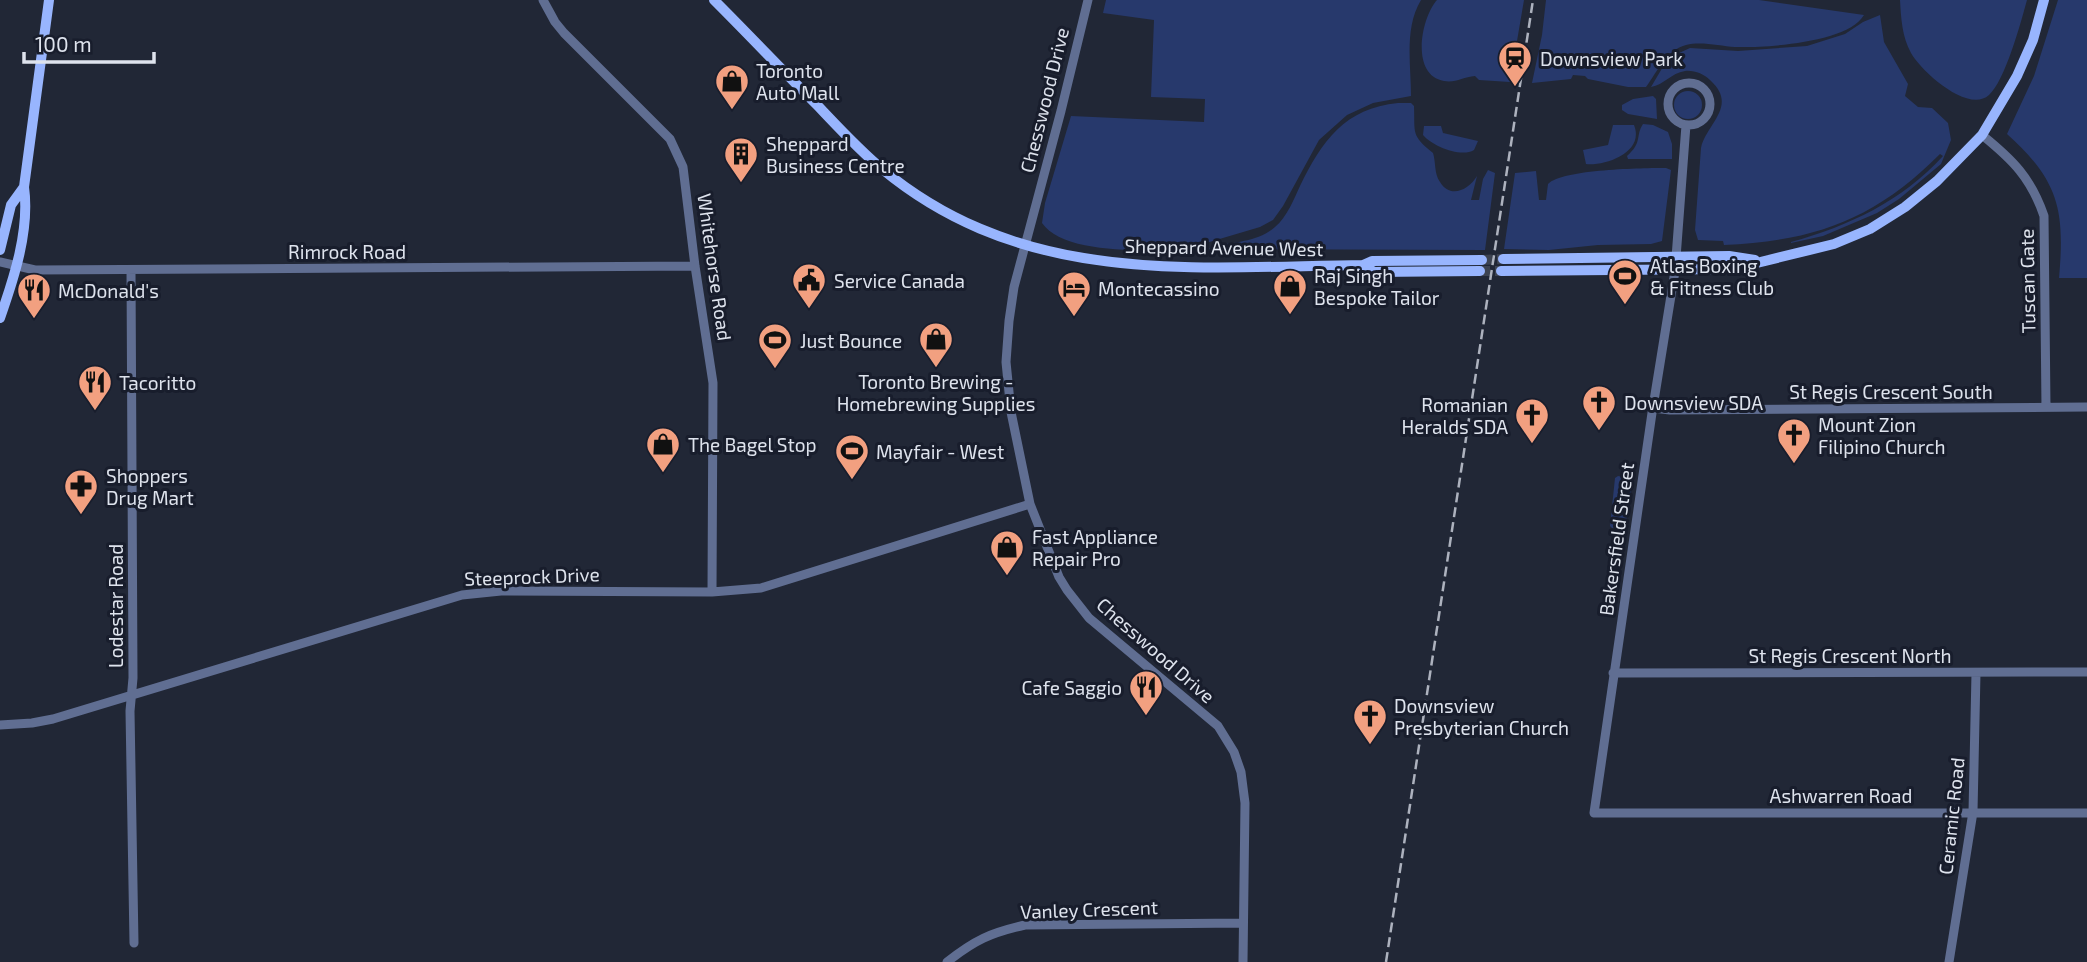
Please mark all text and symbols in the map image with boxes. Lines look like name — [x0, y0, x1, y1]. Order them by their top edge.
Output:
scale bar — [24, 21, 154, 65]
street label: Chesswood Drive — [1015, 25, 1073, 175]
text: 100 m — [35, 31, 92, 56]
station icon: Downsview Park — [1496, 39, 1534, 88]
place label: Downsview Park — [1540, 47, 1683, 70]
place label: Toronto Auto Mall — [756, 59, 840, 104]
shop icon: Toronto Auto Mall — [713, 62, 751, 111]
place label: Sheppard Business Centre — [766, 132, 905, 177]
building icon: Sheppard Business Centre — [722, 135, 760, 184]
street label: Whitehorse Road — [693, 192, 737, 342]
street label: Tuscan Gate — [2015, 228, 2039, 334]
street label: Sheppard Avenue West — [1124, 234, 1324, 260]
street label: Rimrock Road — [288, 240, 406, 263]
place label: Atlas Boxing & Fitness Club — [1650, 254, 1774, 299]
sports icon: Atlas Boxing & Fitness Club — [1606, 257, 1644, 306]
public building icon: Service Canada — [790, 261, 828, 310]
place label: Raj Singh Bespoke Tailor — [1314, 264, 1440, 309]
shop icon: Raj Singh Bespoke Tailor — [1271, 267, 1309, 316]
place label: Service Canada — [834, 269, 965, 292]
hotel icon: Montecassino — [1055, 269, 1093, 318]
restaurant icon: McDonald's — [15, 271, 53, 320]
place label: Montecassino — [1098, 277, 1220, 300]
place label: McDonald's — [58, 279, 159, 302]
shop icon: Toronto Brewing - Homebrewing Supplies — [917, 320, 955, 369]
sports icon: Just Bounce — [756, 321, 794, 370]
place label: Just Bounce — [800, 329, 902, 352]
restaurant icon: Tacoritto — [76, 363, 114, 412]
place label: Toronto Brewing - Homebrewing Supplies — [837, 370, 1035, 415]
place label: Tacoritto — [119, 371, 196, 394]
street label: St Regis Crescent South — [1789, 380, 1993, 403]
church icon: Downsview SDA — [1580, 383, 1618, 432]
place label: Downsview SDA — [1624, 391, 1763, 414]
place label: Romanian Heralds SDA — [1402, 393, 1508, 438]
church icon: Romanian Heralds SDA — [1513, 396, 1551, 445]
place label: Mount Zion Filipino Church — [1818, 413, 1946, 458]
church icon: Mount Zion Filipino Church — [1775, 416, 1813, 465]
shop icon: The Bagel Stop — [644, 425, 682, 474]
sports icon: Mayfair - West — [833, 432, 871, 481]
place label: The Bagel Stop — [688, 433, 816, 456]
place label: Mayfair - West — [876, 440, 1004, 463]
street label: Bakersfield Street — [1594, 461, 1638, 617]
place label: Shoppers Drug Mart — [106, 464, 194, 509]
pharmacy icon: Shoppers Drug Mart — [62, 467, 100, 516]
place label: Fast Appliance Repair Pro — [1032, 525, 1158, 570]
shop icon: Fast Appliance Repair Pro — [988, 528, 1026, 577]
street label: Lodestar Road — [104, 544, 127, 668]
street label: Steeprock Drive — [464, 562, 600, 590]
street label: Chesswood Drive — [1092, 593, 1220, 707]
street label: St Regis Crescent North — [1748, 644, 1952, 667]
restaurant icon: Cafe Saggio — [1127, 668, 1165, 717]
place label: Cafe Saggio — [1021, 676, 1122, 699]
place label: Downsview Presbyterian Church — [1394, 694, 1569, 739]
church icon: Downsview Presbyterian Church — [1351, 697, 1389, 746]
street label: Ceramic Road — [1933, 756, 1969, 876]
street label: Ashwarren Road — [1770, 784, 1912, 807]
street label: Vanley Crescent — [1020, 895, 1158, 923]

